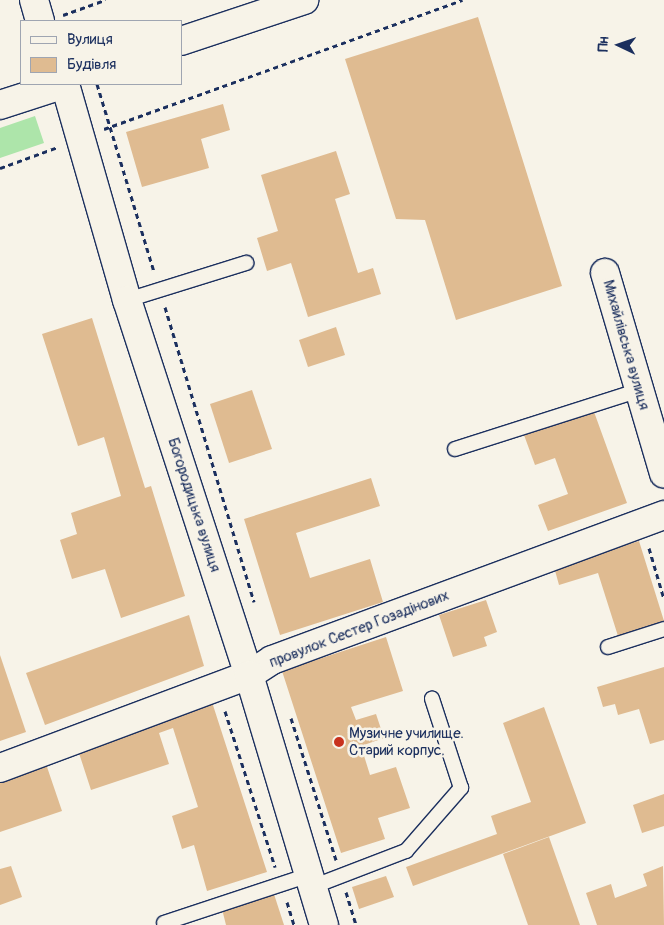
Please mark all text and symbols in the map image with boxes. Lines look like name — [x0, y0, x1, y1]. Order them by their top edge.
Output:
legend — [20, 20, 182, 85]
north arrow — [594, 20, 644, 70]
text: Вулиця — [67, 30, 113, 49]
text: Пн — [595, 36, 612, 52]
text: Будівля — [67, 55, 116, 74]
street label: Михайлівська вулиця — [599, 278, 653, 412]
street label: Богородицька вулиця — [164, 436, 224, 574]
street label: провулок Сестер Гозадінових — [267, 586, 451, 672]
place label: Музичне училище. Старий корпус. — [349, 724, 464, 759]
marker: Музичне училище. Старий корпус. — [333, 736, 345, 748]

